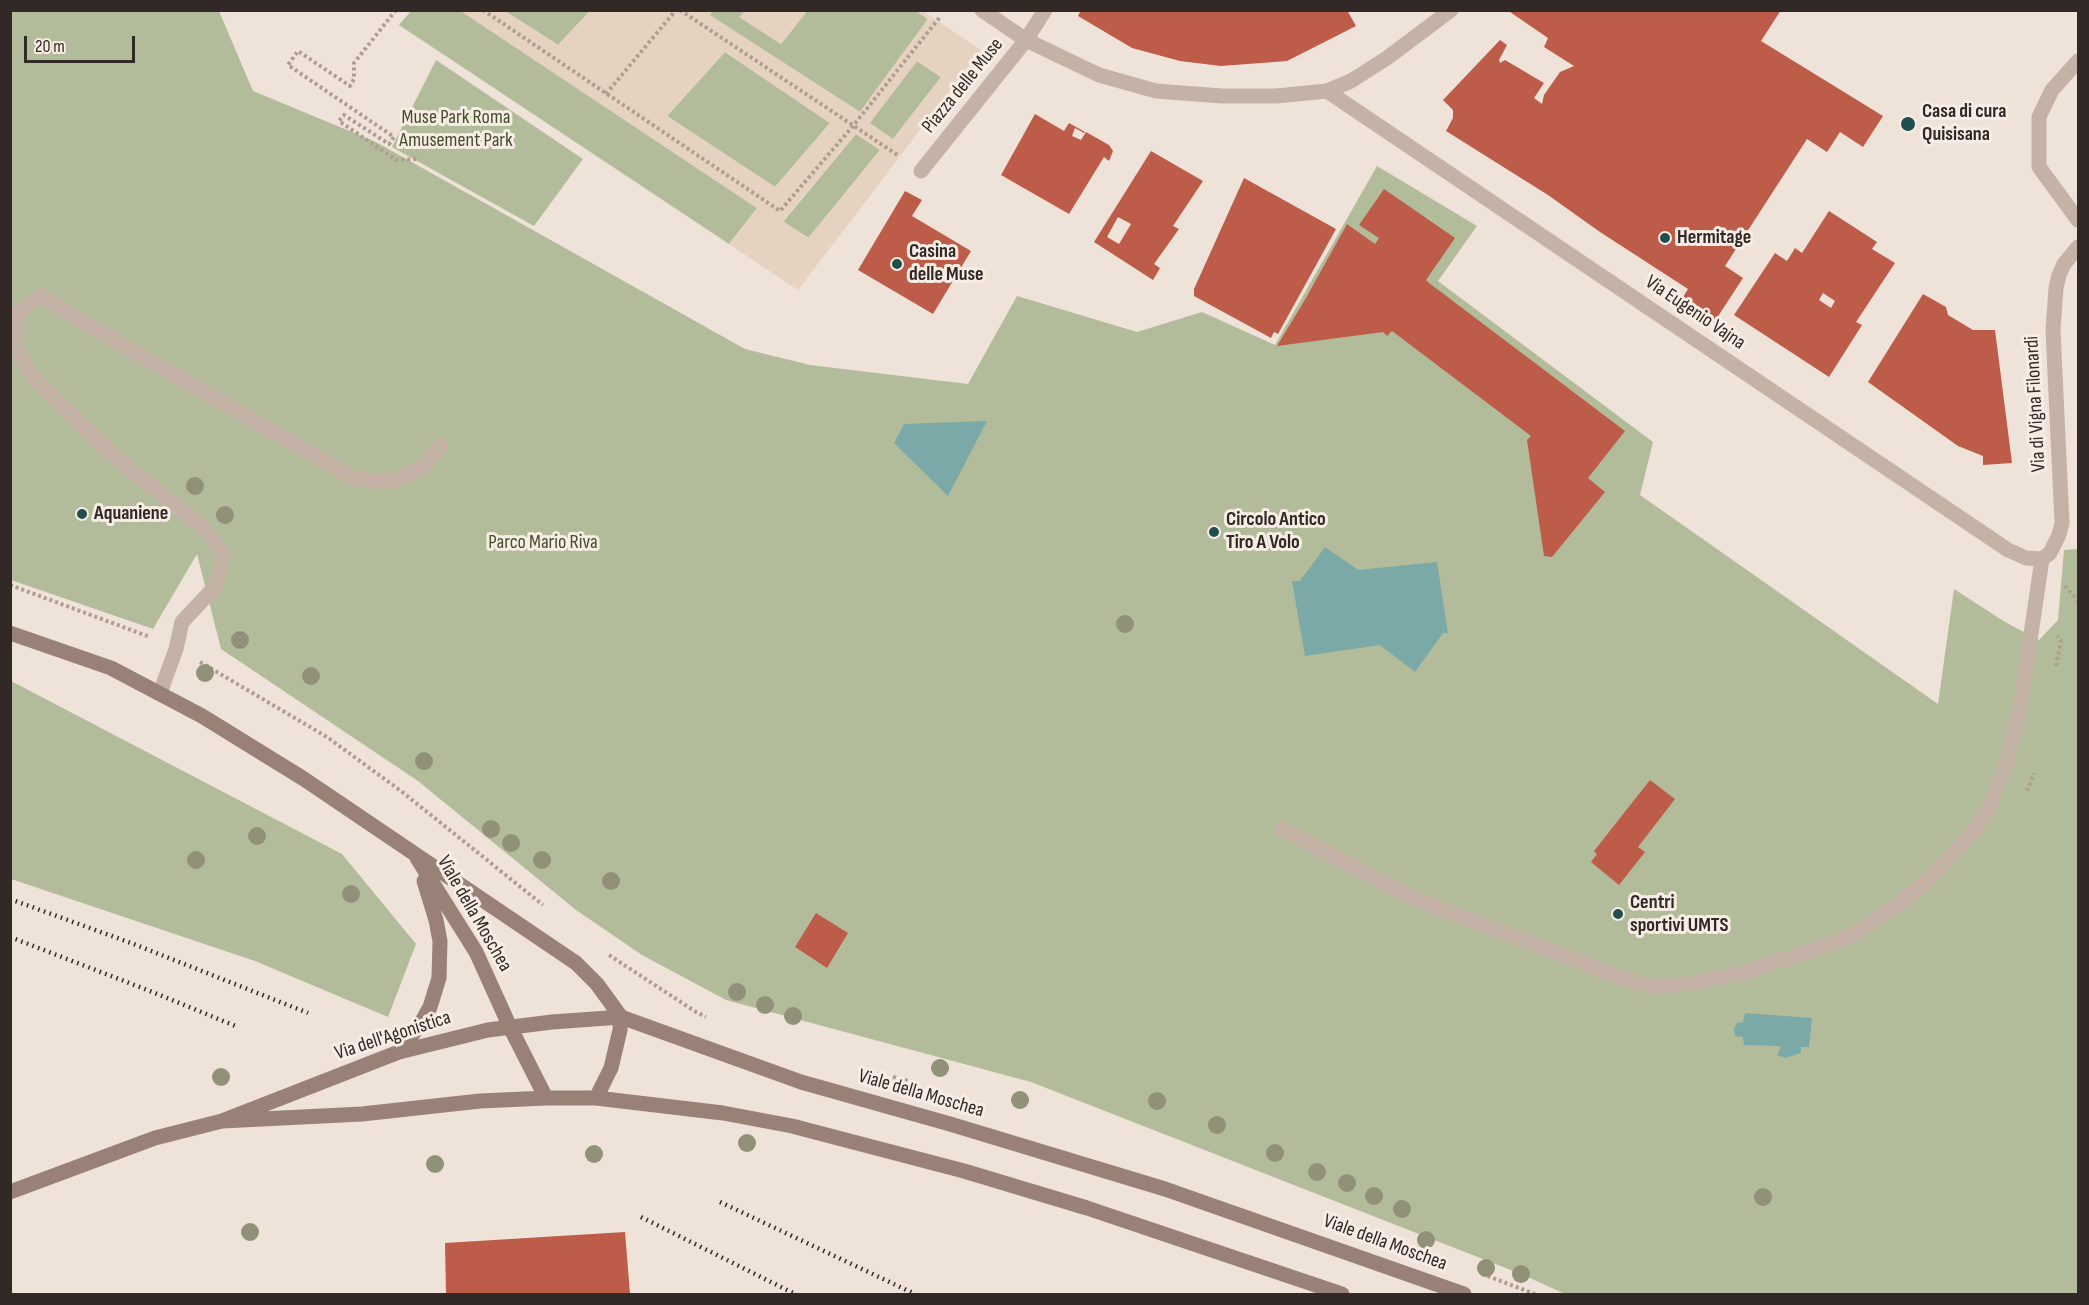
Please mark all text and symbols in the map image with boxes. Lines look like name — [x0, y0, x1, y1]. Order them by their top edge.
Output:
scale bar — [27, 24, 138, 62]
street label: Piazza delle Muse — [917, 34, 1009, 138]
text: 20 m — [35, 36, 65, 57]
place label: Casa di cura Quisisana — [1922, 100, 2006, 147]
park label: Muse Park Roma Amusement Park — [399, 106, 513, 153]
marker: Casa di cura Quisisana — [1899, 115, 1917, 133]
place label: Hermitage — [1677, 226, 1751, 250]
marker: Hermitage — [1658, 231, 1672, 245]
place label: Casina delle Muse — [909, 240, 984, 287]
marker: Casina delle Muse — [890, 257, 904, 271]
street label: Via Eugenio Vajna — [1640, 271, 1750, 355]
street label: Via di Vigna Filonardi — [2020, 335, 2052, 473]
place label: Aquaniene — [94, 502, 168, 526]
marker: Aquaniene — [75, 507, 89, 521]
place label: Circolo Antico Tiro A Volo — [1226, 508, 1326, 555]
marker: Circolo Antico Tiro A Volo — [1207, 525, 1221, 539]
park label: Parco Mario Riva — [488, 531, 598, 555]
street label: Viale della Moschea — [431, 852, 517, 976]
place label: Centri sportivi UMTS — [1630, 891, 1728, 938]
marker: Centri sportivi UMTS — [1611, 907, 1625, 921]
street label: Via dell'Agonistica — [332, 1006, 454, 1066]
street label: Viale della Moschea — [855, 1065, 987, 1123]
street label: Viale della Moschea — [1320, 1210, 1450, 1276]

